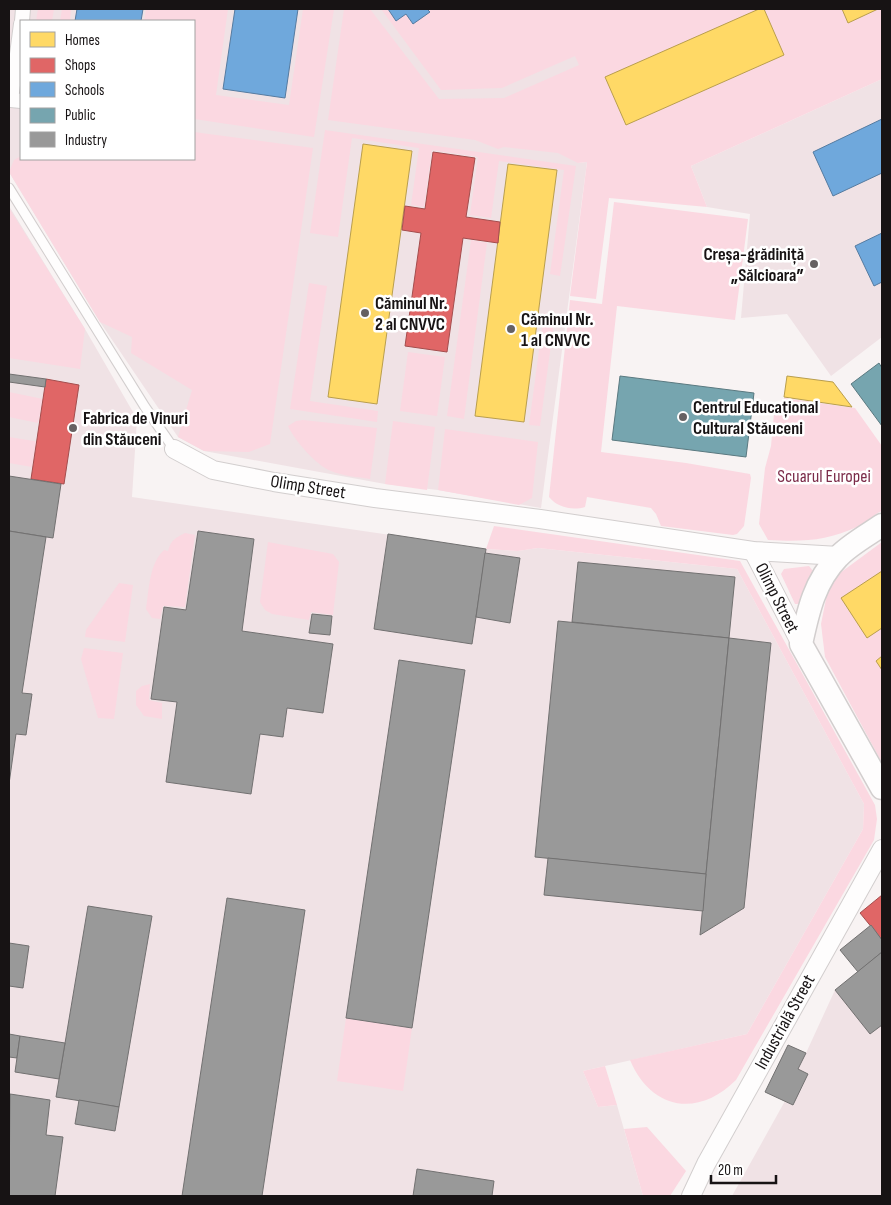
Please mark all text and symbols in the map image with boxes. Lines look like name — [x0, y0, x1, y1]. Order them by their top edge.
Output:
legend — [20, 20, 195, 160]
text: Homes — [65, 31, 100, 50]
text: Shops — [65, 56, 96, 75]
text: Schools — [65, 81, 104, 100]
text: Public — [65, 106, 96, 125]
text: Industry — [65, 131, 107, 150]
place label: Creșa-grădiniță „Sălcioara” — [703, 244, 804, 286]
marker: Creșa-grădiniță „Sălcioara” — [808, 258, 820, 270]
place label: Căminul Nr. 2 al CNVVC — [375, 293, 448, 335]
marker: Căminul Nr. 2 al CNVVC — [359, 307, 371, 319]
place label: Căminul Nr. 1 al CNVVC — [521, 309, 594, 351]
marker: Căminul Nr. 1 al CNVVC — [505, 323, 517, 335]
place label: Centrul Educațional Cultural Stăuceni — [693, 397, 818, 439]
place label: Fabrica de Vinuri din Stăuceni — [83, 408, 188, 450]
marker: Centrul Educațional Cultural Stăuceni — [677, 411, 689, 423]
marker: Fabrica de Vinuri din Stăuceni — [67, 422, 79, 434]
park label: Scuarul Europei — [777, 466, 871, 487]
street label: Olimp Street — [269, 471, 348, 503]
street label: Olimp Street — [750, 559, 804, 637]
street label: Industrială Street — [750, 971, 820, 1073]
scale bar — [711, 1152, 776, 1184]
text: 20 m — [718, 1161, 743, 1180]

